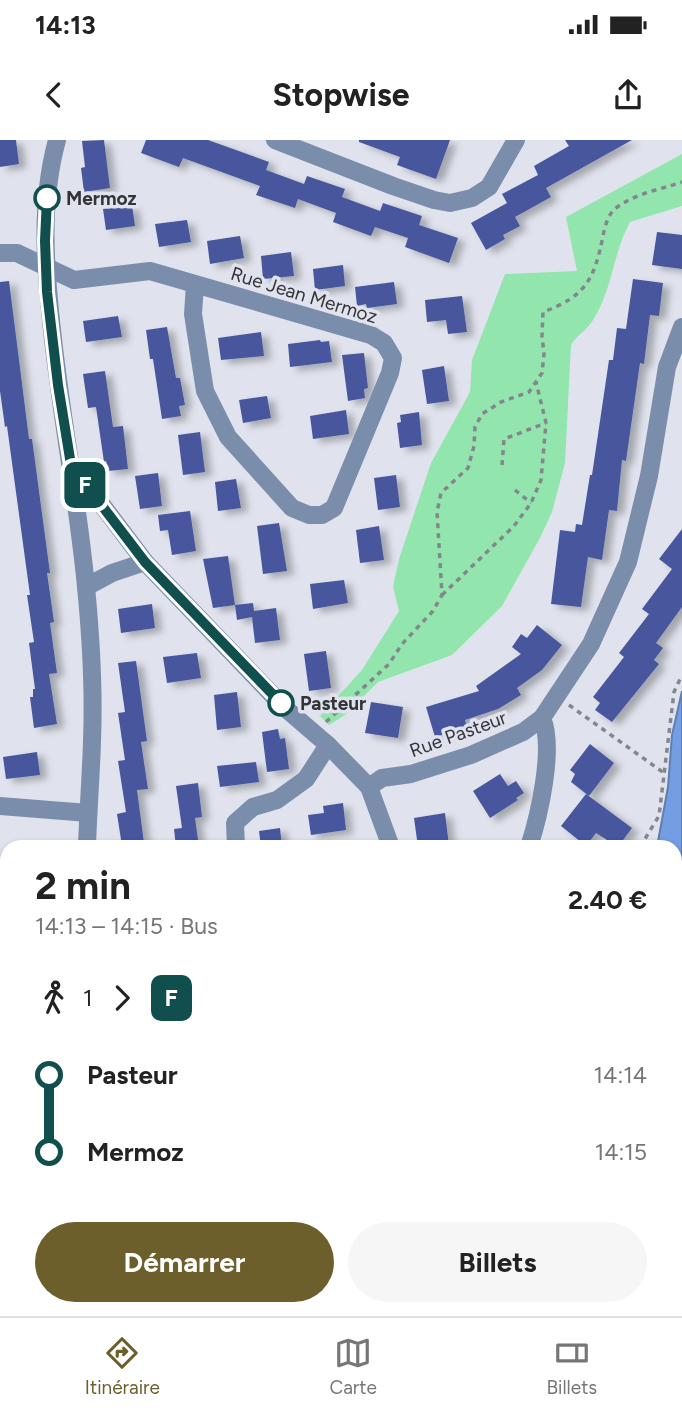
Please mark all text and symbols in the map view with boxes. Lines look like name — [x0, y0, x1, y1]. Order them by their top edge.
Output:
text: 14:13 — [35, 9, 96, 41]
icon: back — [35, 76, 73, 114]
text: Stopwise — [273, 76, 409, 114]
icon: share — [609, 76, 647, 114]
marker: Mermoz — [34, 185, 60, 211]
place label: Mermoz — [66, 187, 137, 210]
street label: Rue Jean Mermoz — [228, 262, 380, 328]
line badge: F — [62, 462, 108, 508]
text: F — [78, 470, 92, 499]
marker: Pasteur — [268, 690, 294, 716]
place label: Pasteur — [300, 692, 366, 715]
street label: Rue Pasteur — [406, 706, 510, 762]
text: 2 min — [35, 863, 131, 909]
text: 2.40 € — [568, 884, 647, 916]
text: 14:13 – 14:15 · Bus — [35, 912, 218, 940]
icon: walk — [35, 979, 73, 1017]
icon: forward — [103, 979, 141, 1017]
text: F — [165, 983, 178, 1012]
text: 1 — [83, 984, 93, 1012]
text: Pasteur — [87, 1059, 178, 1091]
text: 14:14 — [594, 1061, 647, 1089]
text: Mermoz — [87, 1136, 184, 1168]
text: 14:15 — [595, 1138, 647, 1166]
button: Démarrer — [35, 1222, 334, 1302]
button: Billets — [348, 1222, 647, 1302]
tab: Itinéraire — [85, 1334, 160, 1399]
tab: Carte — [329, 1334, 377, 1399]
tab: Billets — [546, 1334, 597, 1399]

